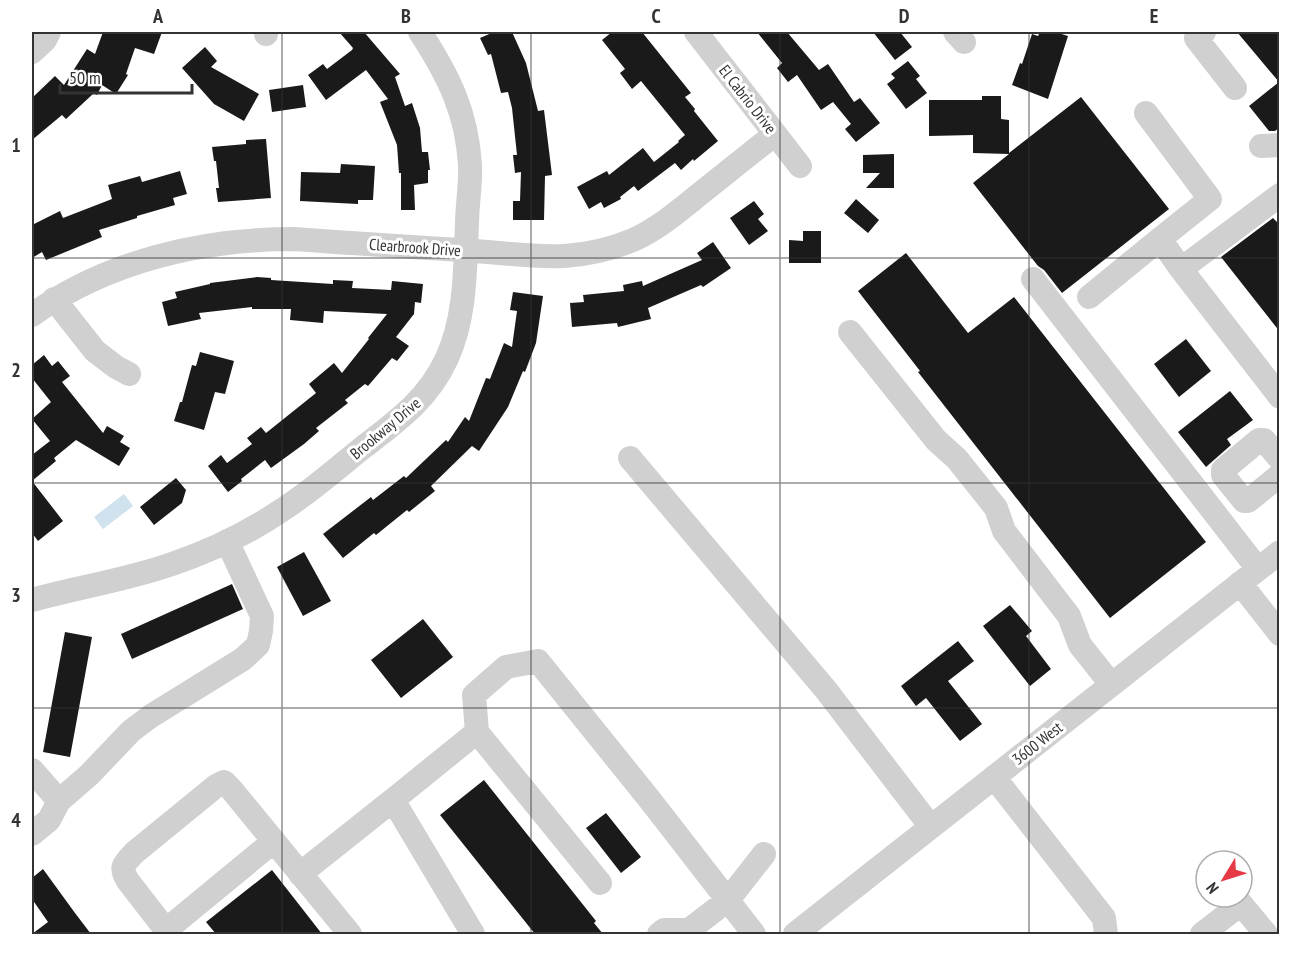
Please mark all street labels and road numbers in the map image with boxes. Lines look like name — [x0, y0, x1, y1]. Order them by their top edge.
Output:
street label: El Cabrio Drive — [715, 61, 781, 137]
street label: Clearbrook Drive — [368, 234, 462, 260]
street label: Brookway Drive — [346, 393, 424, 463]
street label: 3600 West — [1008, 717, 1067, 769]

